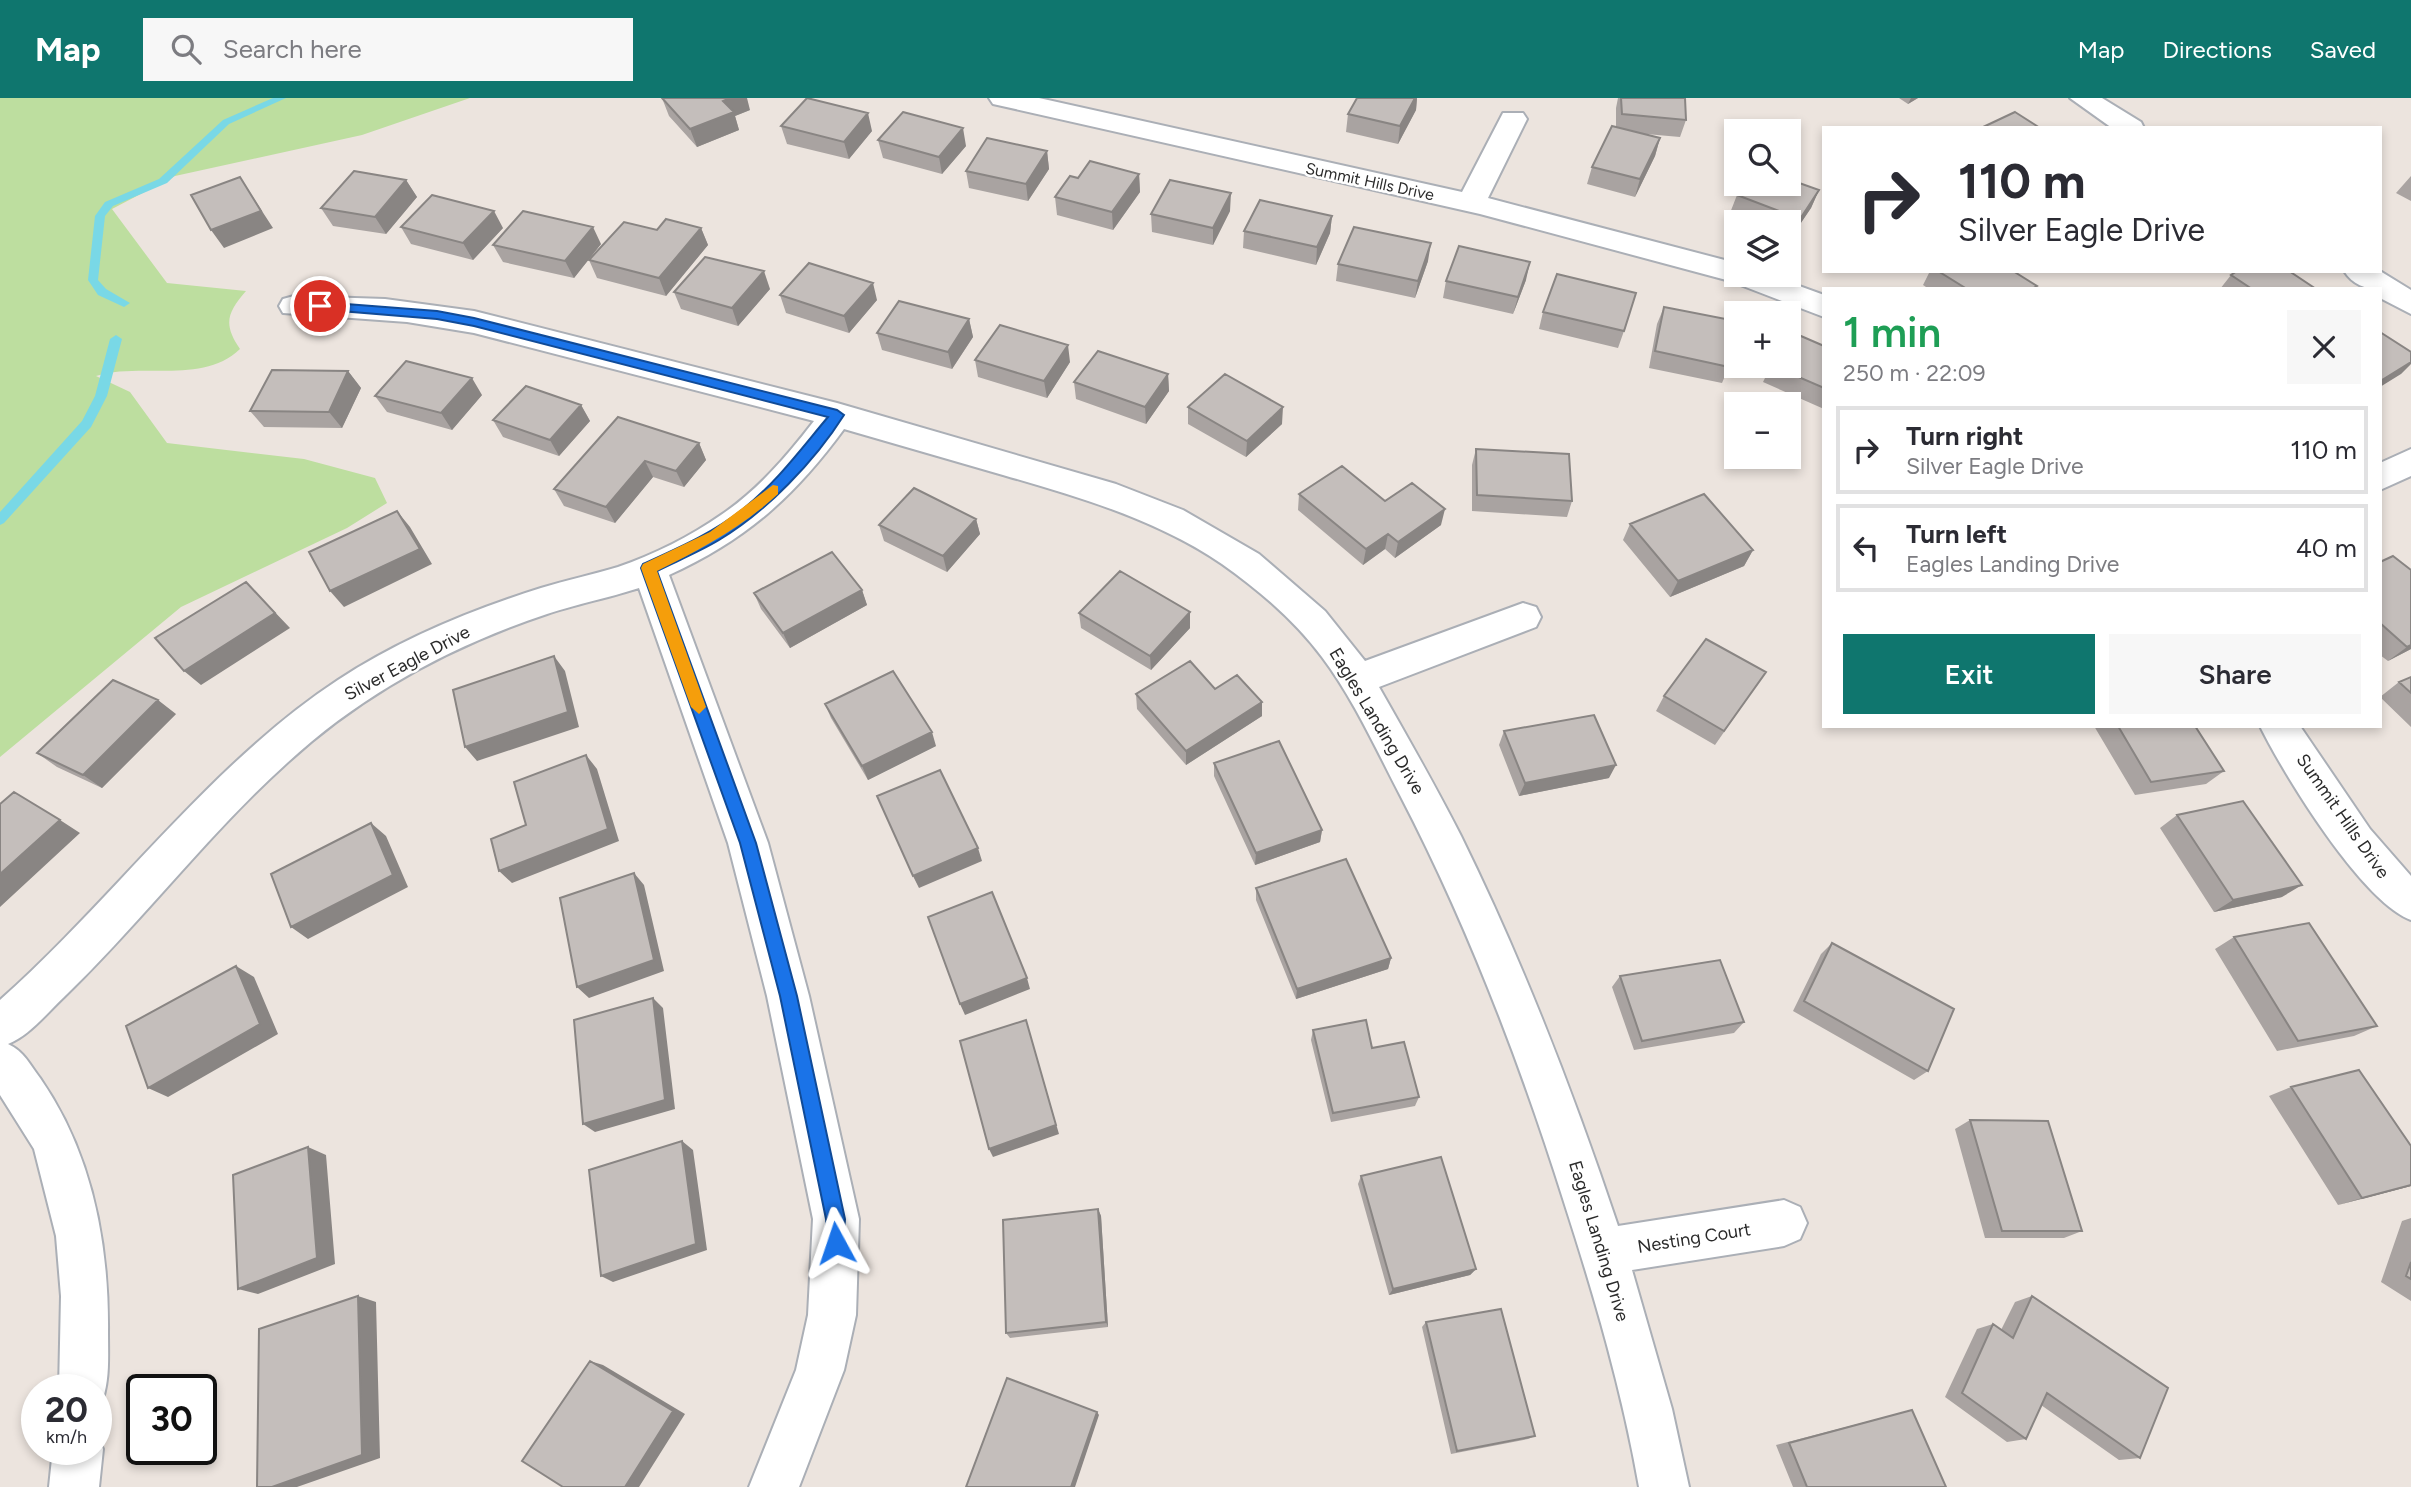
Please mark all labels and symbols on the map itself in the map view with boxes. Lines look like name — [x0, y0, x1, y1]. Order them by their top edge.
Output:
street label: Summit Hills Drive — [1304, 159, 1436, 204]
pin — [290, 276, 350, 336]
street label: Silver Eagle Drive — [340, 621, 474, 705]
street label: Eagles Landing Drive — [1325, 644, 1430, 798]
street label: Summit Hills Drive — [2292, 749, 2394, 883]
street label: Eagles Landing Drive — [1564, 1158, 1634, 1324]
position arrow — [799, 1206, 873, 1280]
street label: Nesting Court — [1636, 1218, 1752, 1258]
speed limit sign: 30 — [126, 1374, 217, 1465]

